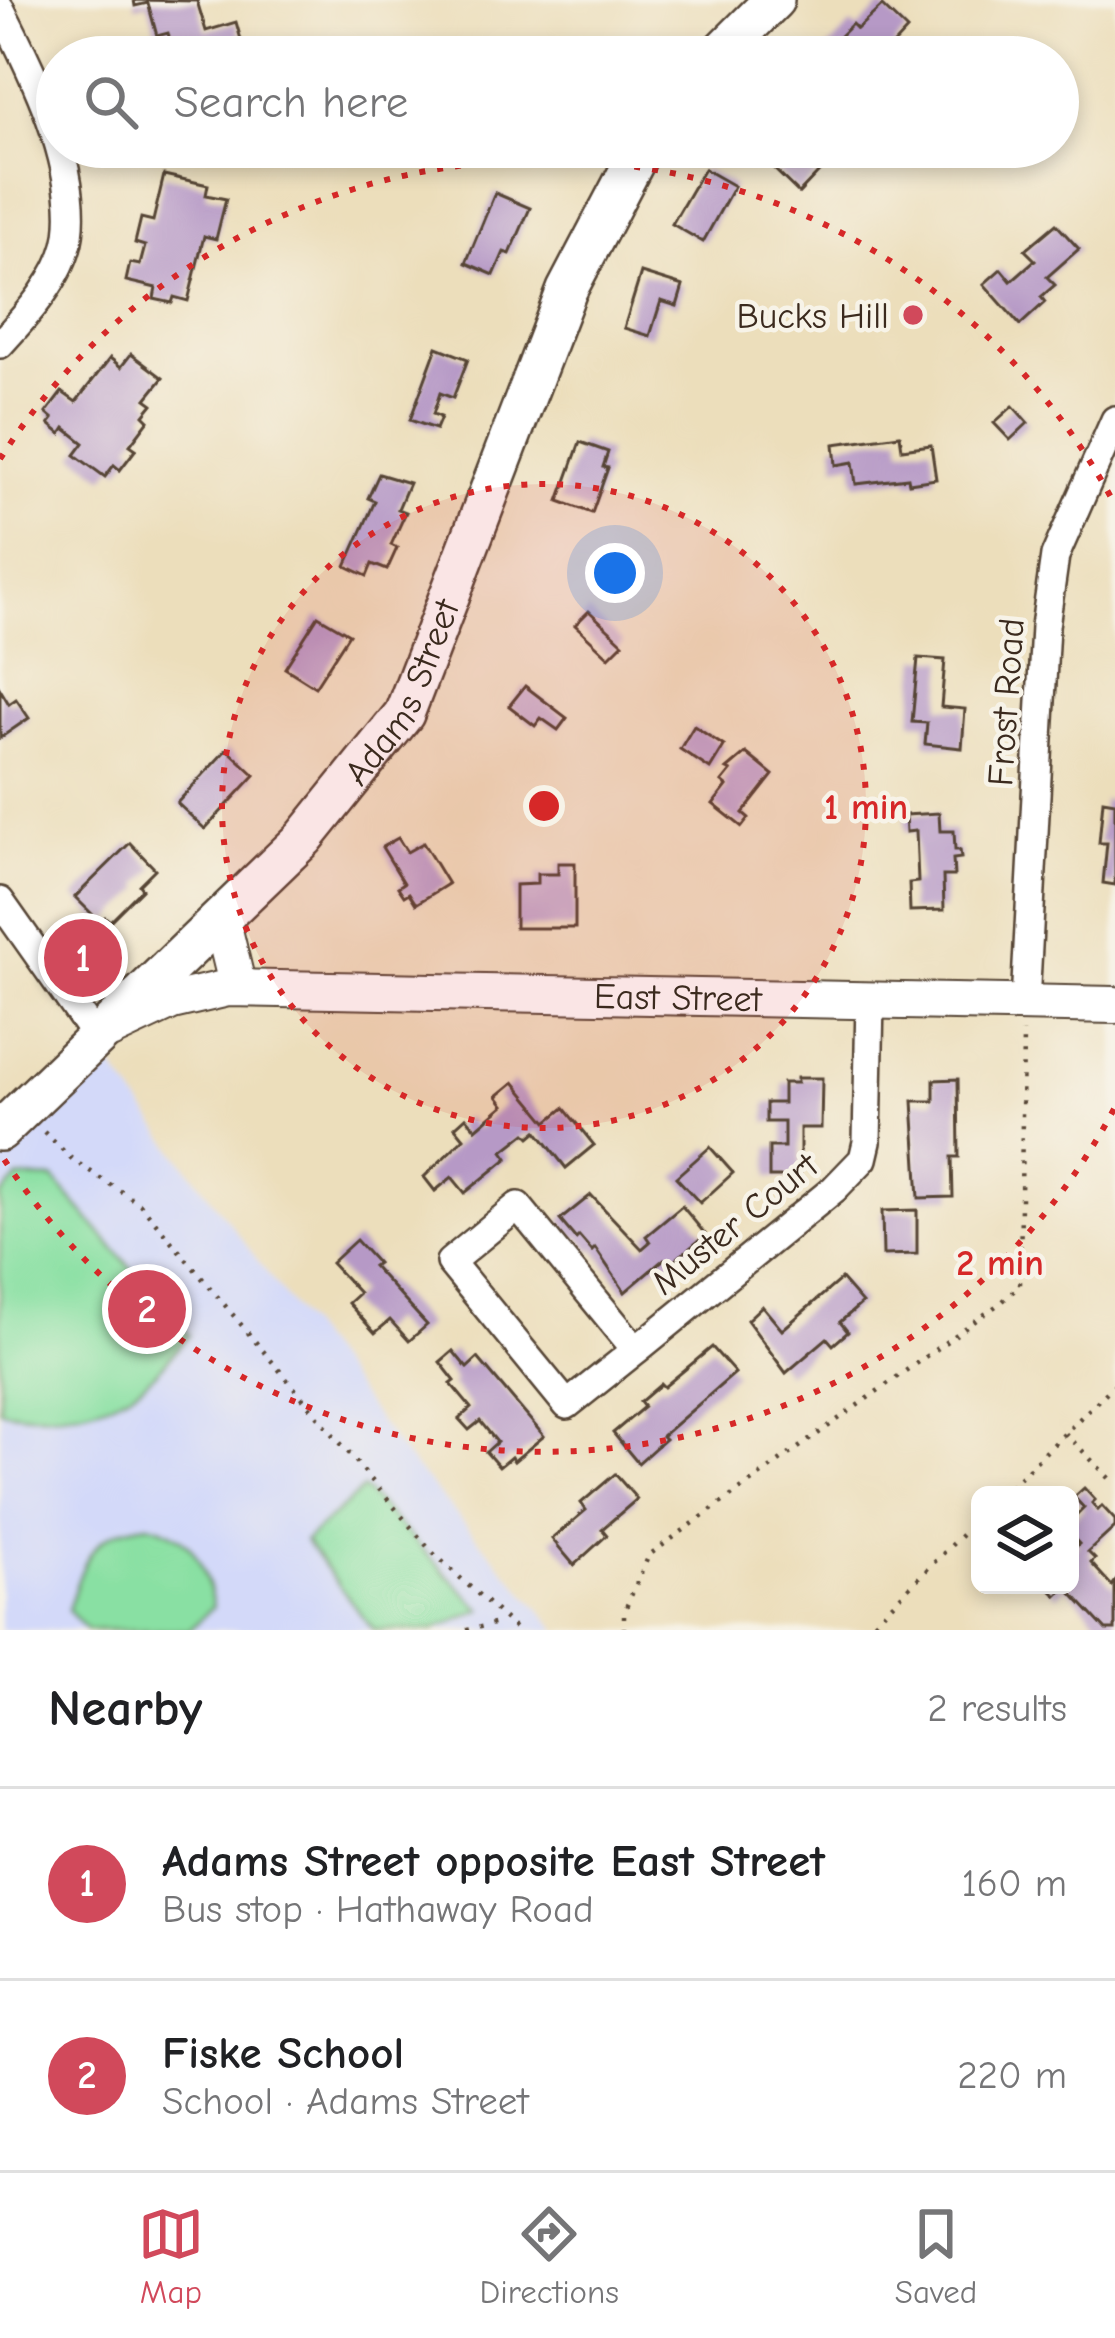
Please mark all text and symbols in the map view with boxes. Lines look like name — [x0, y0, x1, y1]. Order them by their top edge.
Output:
search box — [36, 36, 1079, 168]
icon: search — [78, 69, 144, 135]
text: Search here — [174, 76, 408, 128]
place label: Bucks Hill — [737, 296, 889, 337]
marker: Bucks Hill — [900, 302, 926, 328]
your location — [585, 543, 645, 603]
street label: Adams Street — [336, 592, 469, 793]
street label: Frost Road — [980, 617, 1033, 787]
centre of rings — [523, 785, 565, 827]
text: 1 min — [824, 787, 908, 828]
pin: 1 — [44, 913, 122, 1003]
street label: East Street — [594, 976, 764, 1020]
street label: Muster Court — [644, 1144, 827, 1303]
text: 2 min — [956, 1243, 1044, 1284]
pin: 2 — [108, 1264, 186, 1354]
map controls — [971, 1486, 1079, 1594]
button: layers — [971, 1486, 1079, 1594]
text: Nearby — [48, 1679, 202, 1738]
text: 2 results — [927, 1686, 1067, 1731]
text: Adams Street opposite East Street — [162, 1835, 825, 1887]
text: 1 — [79, 1861, 95, 1906]
text: 160 m — [961, 1861, 1067, 1906]
text: Bus stop · Hathaway Road — [162, 1887, 594, 1932]
text: Fiske School — [162, 2027, 404, 2079]
text: 2 — [77, 2053, 97, 2098]
text: 220 m — [957, 2053, 1067, 2098]
text: School · Adams Street — [162, 2079, 529, 2124]
tab: Map — [138, 2201, 204, 2311]
tab: Directions — [480, 2201, 619, 2311]
tab: Saved — [895, 2201, 977, 2311]

